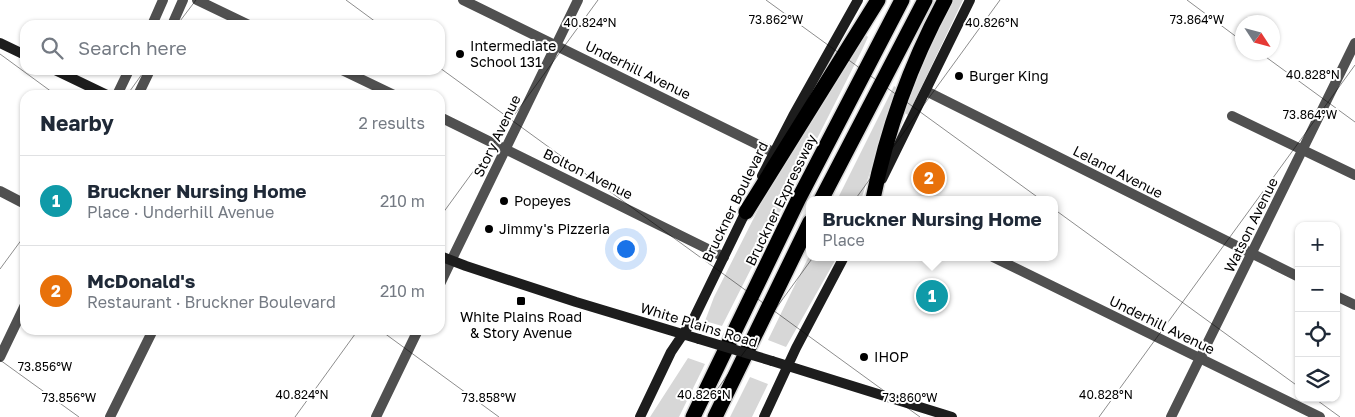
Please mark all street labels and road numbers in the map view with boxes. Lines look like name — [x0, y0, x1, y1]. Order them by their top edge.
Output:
street label: Underhill Avenue — [583, 37, 694, 102]
street label: Story Avenue — [469, 92, 524, 180]
street label: Bruckner Expressway — [741, 131, 820, 268]
street label: Bruckner Boulevard — [698, 139, 771, 265]
street label: Leland Avenue — [1070, 142, 1166, 201]
street label: Bolton Avenue — [541, 145, 636, 203]
street label: Watson Avenue — [1220, 174, 1281, 275]
street label: Underhill Avenue — [1107, 292, 1218, 357]
street label: White Plains Road — [638, 299, 760, 351]

